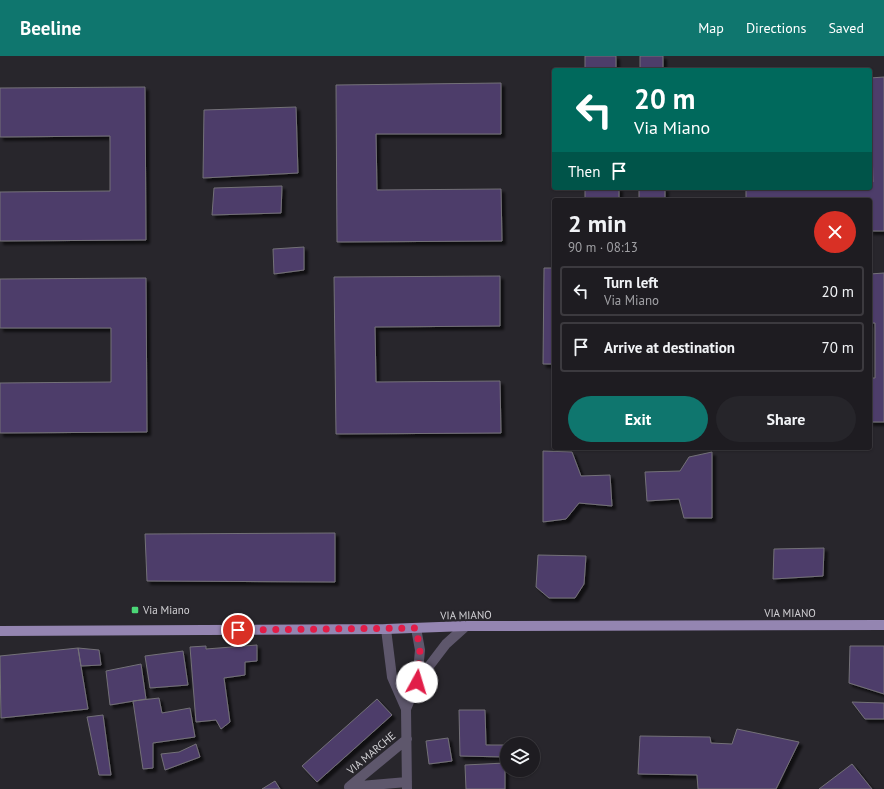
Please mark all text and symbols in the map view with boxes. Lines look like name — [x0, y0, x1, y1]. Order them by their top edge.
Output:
text: Beeline — [20, 16, 81, 40]
text: Map — [698, 19, 724, 37]
text: Directions — [746, 19, 806, 37]
text: Saved — [828, 19, 864, 37]
text: 20 m — [634, 80, 695, 117]
icon: left — [568, 84, 620, 136]
text: Via Miano — [634, 116, 710, 139]
icon: arrive — [608, 160, 630, 182]
text: Then — [568, 162, 600, 181]
text: 2 min — [568, 208, 627, 239]
button: close — [814, 211, 856, 253]
text: 90 m · 08:13 — [568, 239, 638, 256]
text: Turn left — [604, 273, 658, 292]
icon: left — [570, 280, 592, 302]
text: 20 m — [821, 282, 854, 301]
text: Via Miano — [604, 292, 659, 309]
icon: arrive — [570, 336, 592, 358]
text: Arrive at destination — [604, 338, 735, 357]
text: 70 m — [821, 338, 854, 357]
button: Exit — [568, 396, 708, 442]
button: Share — [716, 396, 856, 442]
place label: Via Miano — [142, 603, 190, 617]
marker: Via Miano — [130, 605, 140, 615]
street label: VIA MIANO — [763, 606, 816, 620]
street label: VIA MIANO — [439, 608, 492, 622]
pin — [221, 613, 255, 647]
icon: arrive — [227, 619, 249, 641]
position arrow — [396, 661, 438, 703]
street label: VIA MARCHE — [343, 729, 398, 778]
map controls — [500, 737, 540, 777]
button: layers — [500, 737, 540, 777]

